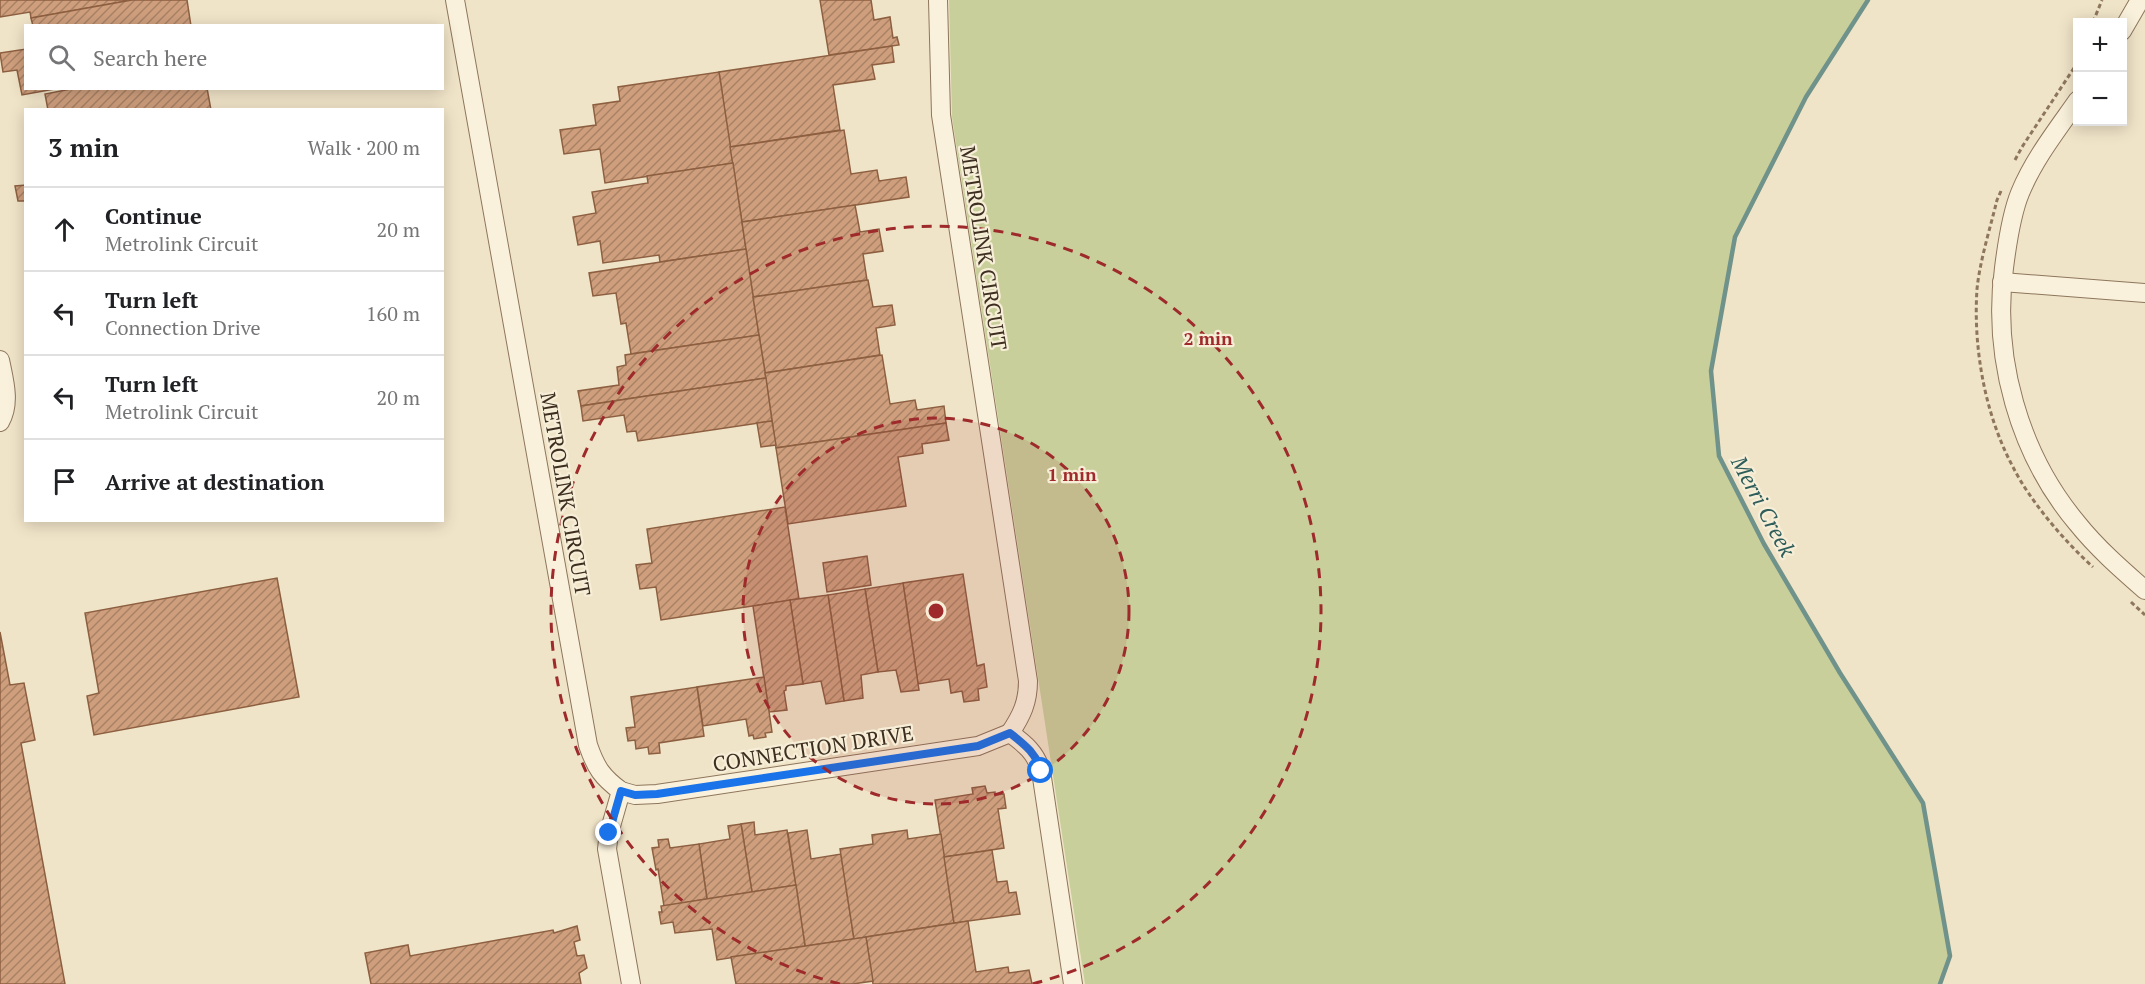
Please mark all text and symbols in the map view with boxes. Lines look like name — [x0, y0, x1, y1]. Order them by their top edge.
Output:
map controls — [2073, 18, 2127, 126]
button: + — [2073, 18, 2127, 72]
search box — [24, 24, 444, 90]
icon: search — [45, 41, 78, 74]
text: Search here — [93, 43, 207, 72]
button: − — [2073, 72, 2127, 126]
text: 3 min — [48, 130, 119, 164]
text: Walk · 200 m — [308, 134, 420, 161]
street label: METROLINK CIRCUIT — [954, 144, 1014, 352]
text: Continue — [105, 201, 202, 230]
icon: ahead — [48, 213, 81, 246]
text: 20 m — [377, 216, 420, 243]
text: Metrolink Circuit — [105, 230, 258, 257]
text: Turn left — [105, 285, 198, 314]
icon: left — [48, 297, 81, 330]
text: 160 m — [366, 300, 420, 327]
text: Connection Drive — [105, 314, 261, 341]
text: 2 min — [1183, 326, 1233, 350]
text: Turn left — [105, 369, 198, 398]
icon: left — [48, 381, 81, 414]
text: 20 m — [377, 384, 420, 411]
street label: METROLINK CIRCUIT — [534, 390, 598, 598]
text: Metrolink Circuit — [105, 398, 258, 425]
water label: Merri Creek — [1725, 450, 1803, 562]
text: 1 min — [1047, 462, 1097, 486]
icon: arrive — [48, 465, 81, 498]
text: Arrive at destination — [105, 467, 324, 496]
centre of rings — [926, 601, 946, 621]
street label: CONNECTION DRIVE — [710, 718, 916, 778]
route start — [1027, 757, 1053, 783]
route end — [595, 819, 621, 845]

